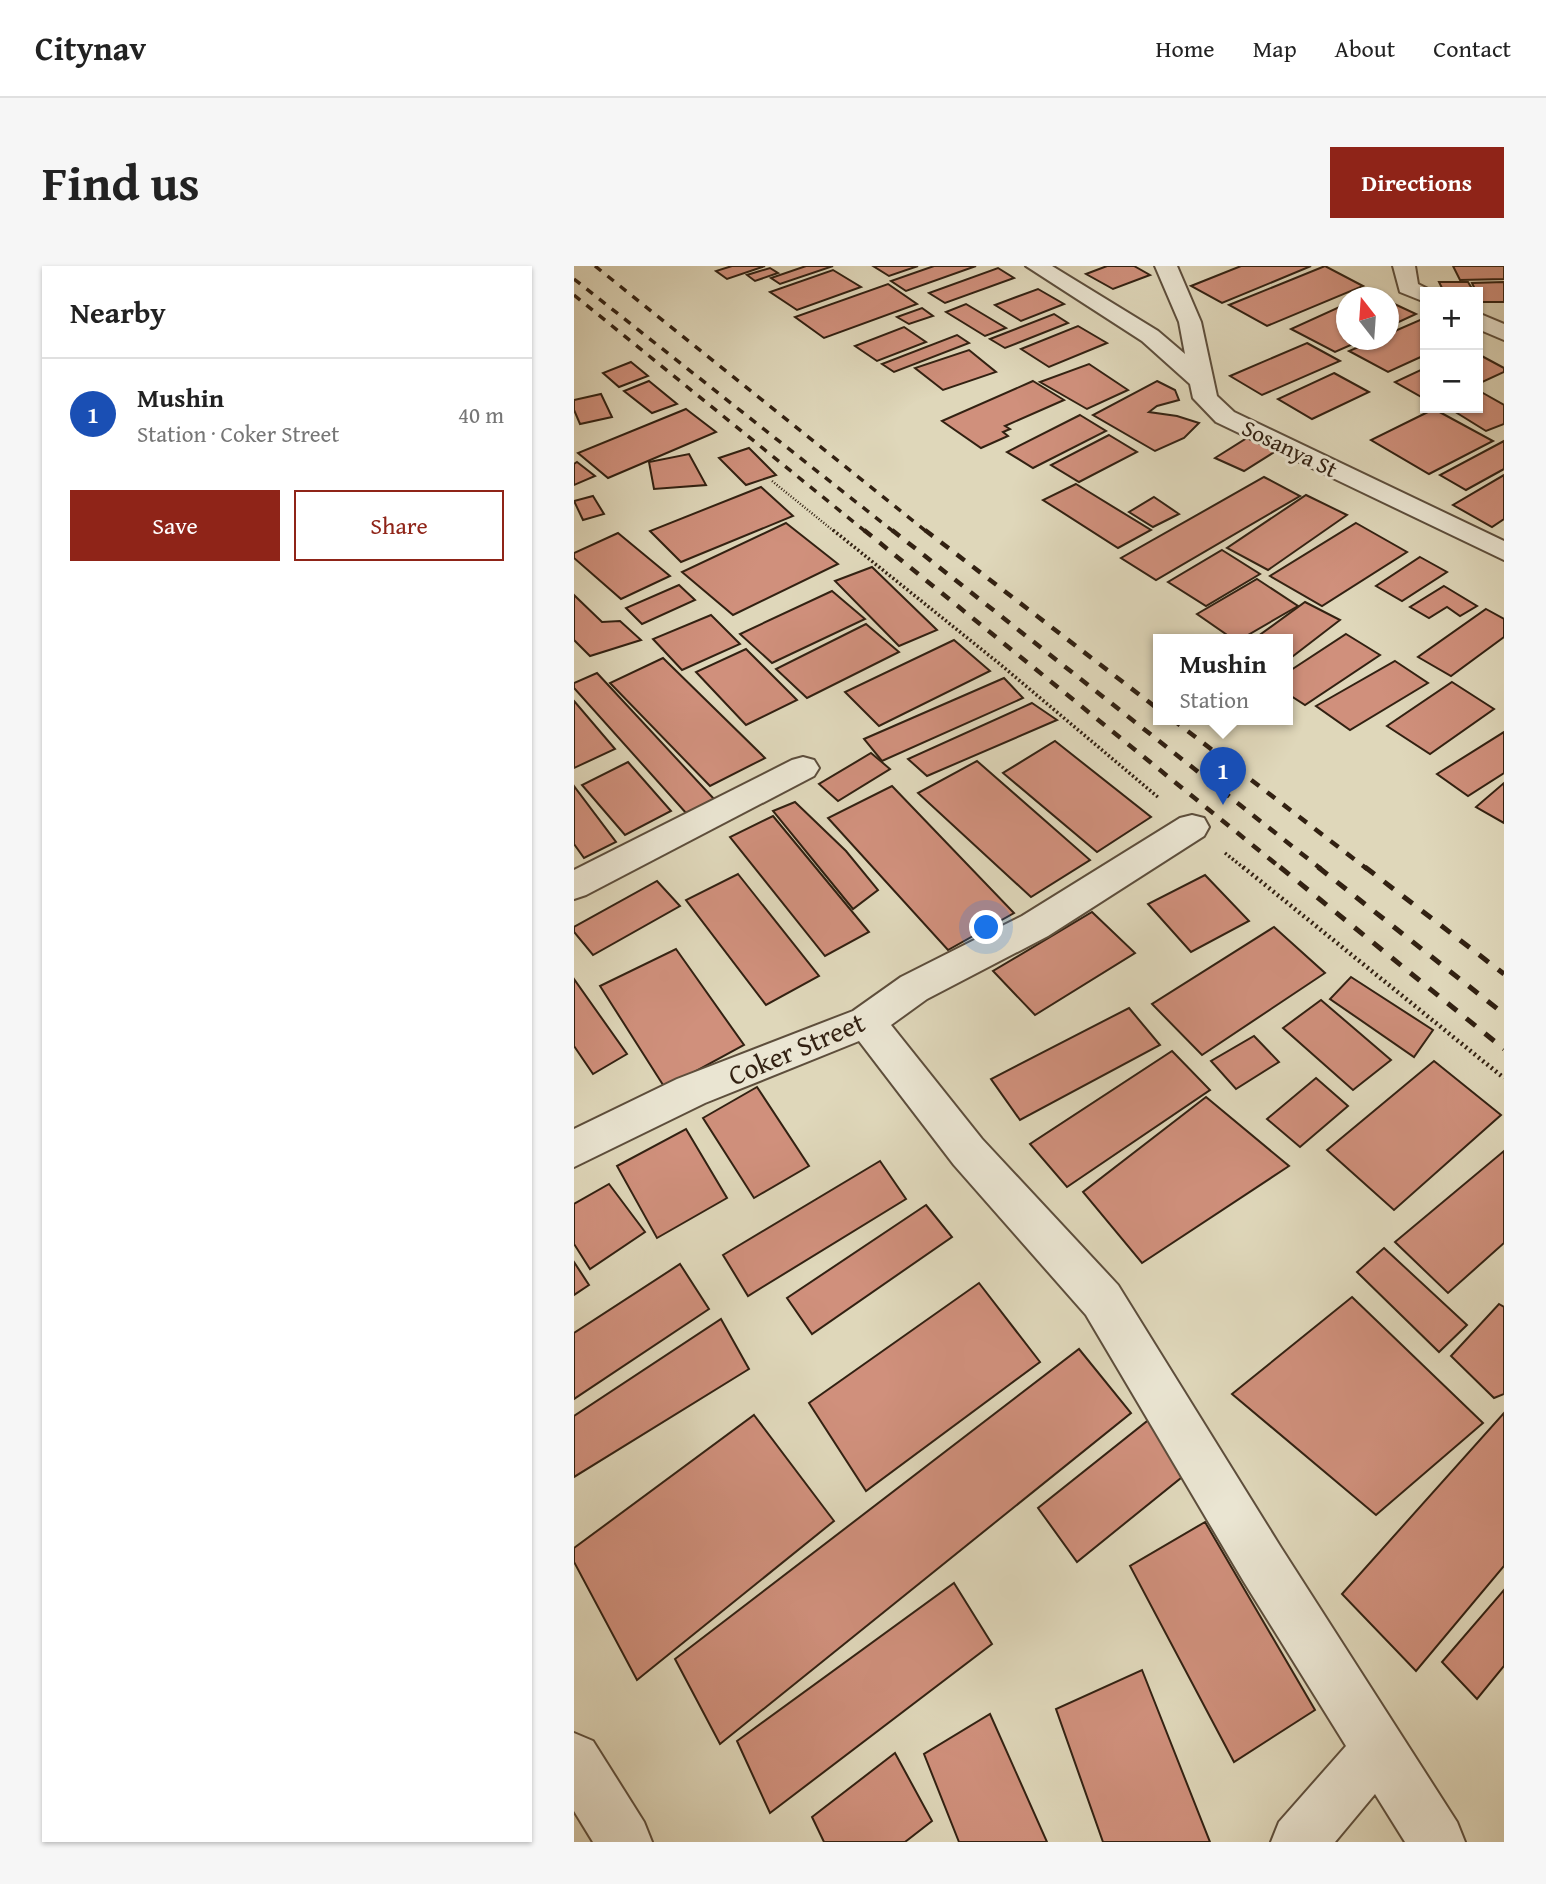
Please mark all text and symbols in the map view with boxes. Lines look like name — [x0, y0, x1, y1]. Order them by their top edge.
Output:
text: Citynav — [35, 24, 146, 72]
text: Home — [1156, 31, 1215, 66]
text: Map — [1253, 31, 1297, 66]
text: About — [1335, 31, 1395, 66]
text: Contact — [1433, 31, 1511, 66]
text: Find us — [42, 146, 200, 218]
button: Directions — [1330, 147, 1504, 218]
north arrow — [1336, 287, 1399, 350]
map controls — [1420, 287, 1483, 413]
button: + — [1420, 287, 1483, 350]
text: Nearby — [70, 290, 166, 334]
button: − — [1420, 350, 1483, 413]
text: Mushin — [137, 378, 224, 417]
text: 1 — [87, 398, 99, 431]
text: 40 m — [458, 398, 504, 431]
street label: Sosanya St — [1237, 411, 1343, 485]
text: Station · Coker Street — [137, 417, 339, 450]
button: Save — [70, 490, 280, 561]
button: Share — [294, 490, 504, 561]
popup — [1153, 634, 1293, 725]
text: Mushin — [1179, 644, 1267, 683]
text: Station — [1179, 683, 1249, 716]
pin: 1 — [1200, 747, 1246, 805]
your location — [969, 910, 1003, 944]
street label: Coker Street — [721, 1001, 871, 1095]

